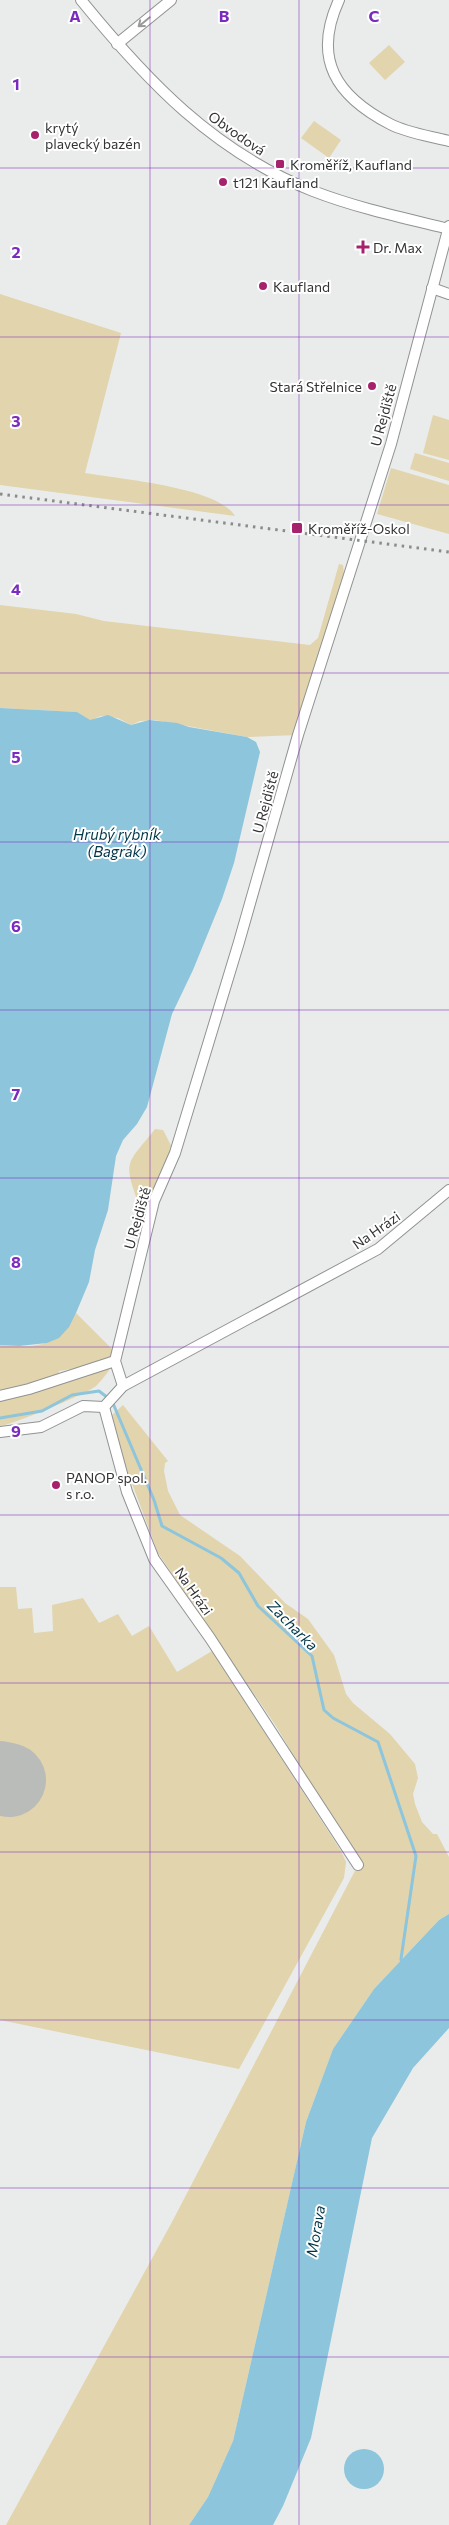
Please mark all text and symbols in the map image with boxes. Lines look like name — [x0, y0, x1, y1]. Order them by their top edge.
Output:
text: A — [69, 6, 81, 25]
text: B — [219, 6, 230, 25]
text: C — [369, 6, 380, 25]
one-way arrow — [138, 16, 151, 27]
text: 1 — [12, 74, 20, 93]
street label: Obvodová — [205, 107, 269, 159]
place label: krytý plavecký bazén — [45, 119, 141, 152]
marker: krytý plavecký bazén — [29, 129, 41, 141]
place label: Kroměříž, Kaufland — [290, 156, 412, 173]
marker: Kroměříž, Kaufland — [274, 158, 286, 170]
place label: t121 Kaufland — [233, 174, 318, 191]
marker: t121 Kaufland — [217, 176, 229, 188]
place label: Dr. Max — [373, 239, 423, 256]
marker: Dr. Max — [357, 241, 369, 253]
text: 2 — [11, 242, 21, 261]
place label: Kaufland — [273, 278, 330, 295]
marker: Kaufland — [257, 280, 269, 292]
place label: Stará Střelnice — [269, 378, 362, 395]
marker: Stará Střelnice — [366, 380, 378, 392]
street label: U Rejdiště — [367, 382, 399, 448]
text: 3 — [11, 411, 21, 430]
place label: Kroměříž-Oskol — [308, 520, 410, 537]
marker: Kroměříž-Oskol — [290, 521, 304, 535]
text: 4 — [11, 579, 21, 598]
text: 5 — [11, 747, 21, 766]
street label: U Rejdiště — [249, 769, 281, 835]
water label: Hrubý rybník (Bagrák) — [73, 825, 162, 860]
text: 6 — [11, 916, 21, 935]
text: 7 — [12, 1084, 21, 1103]
street label: U Rejdiště — [120, 1185, 154, 1251]
street label: Na Hrázi — [349, 1207, 403, 1253]
text: 8 — [11, 1252, 21, 1271]
text: 9 — [11, 1421, 21, 1440]
place label: PANOP spol. s r.o. — [66, 1469, 147, 1502]
marker: PANOP spol. s r.o. — [50, 1479, 62, 1491]
street label: Na Hrázi — [171, 1564, 217, 1618]
water label: Zacharka — [263, 1595, 322, 1654]
water label: Morava — [302, 2204, 328, 2258]

